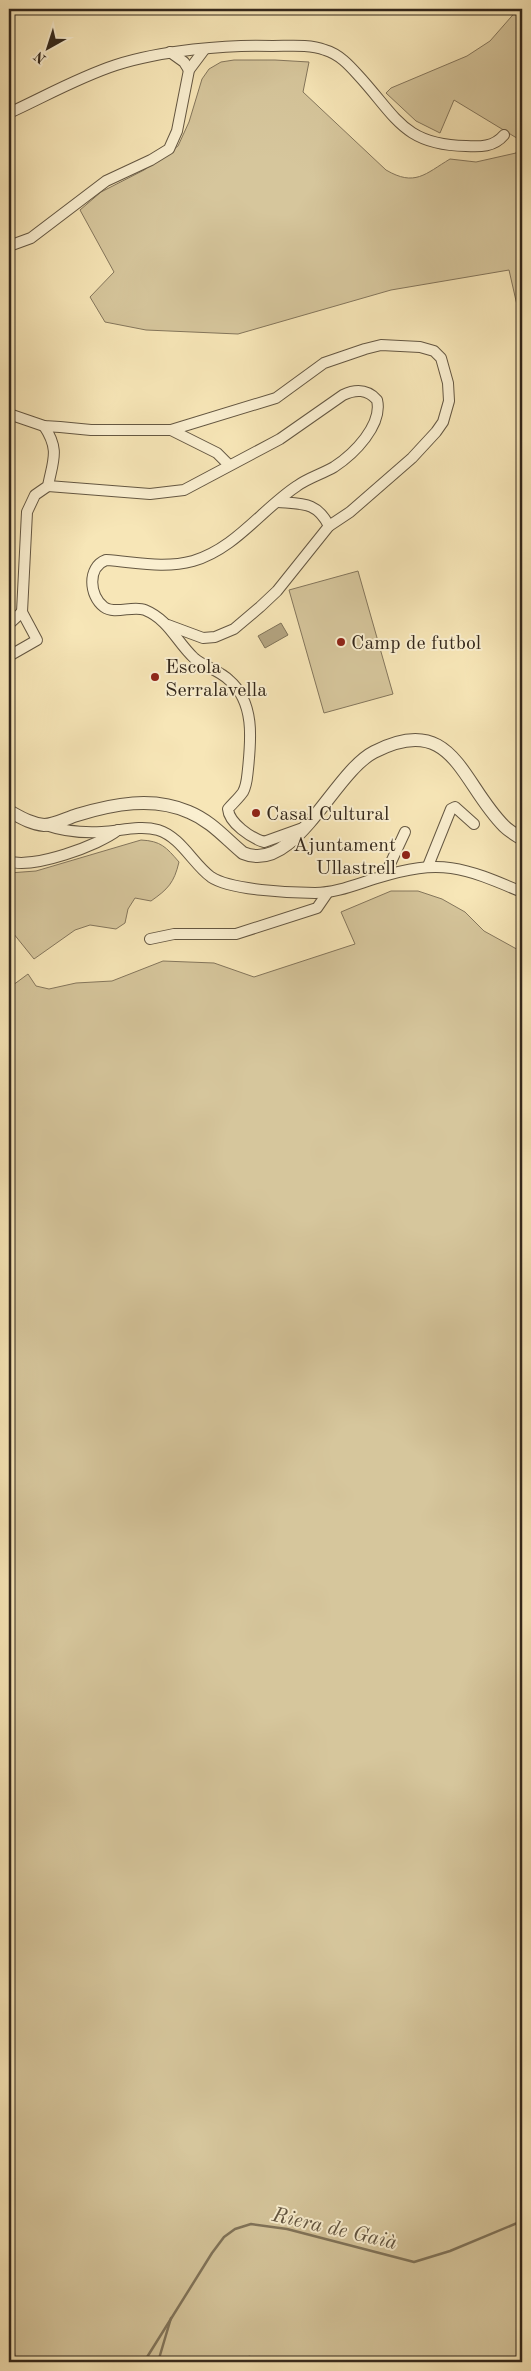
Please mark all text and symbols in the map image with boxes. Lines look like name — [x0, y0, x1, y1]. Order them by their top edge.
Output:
north arrow — [22, 22, 72, 72]
text: N — [32, 48, 49, 66]
place label: Camp de futbol — [351, 634, 481, 654]
marker: Camp de futbol — [335, 636, 347, 648]
place label: Escola Serralavella — [165, 658, 267, 701]
marker: Escola Serralavella — [149, 671, 161, 683]
place label: Casal Cultural — [266, 805, 389, 825]
marker: Casal Cultural — [250, 807, 262, 819]
place label: Ajuntament Ullastrell — [293, 836, 396, 879]
marker: Ajuntament Ullastrell — [400, 849, 412, 861]
water label: Riera de Gaià — [269, 2205, 399, 2254]

